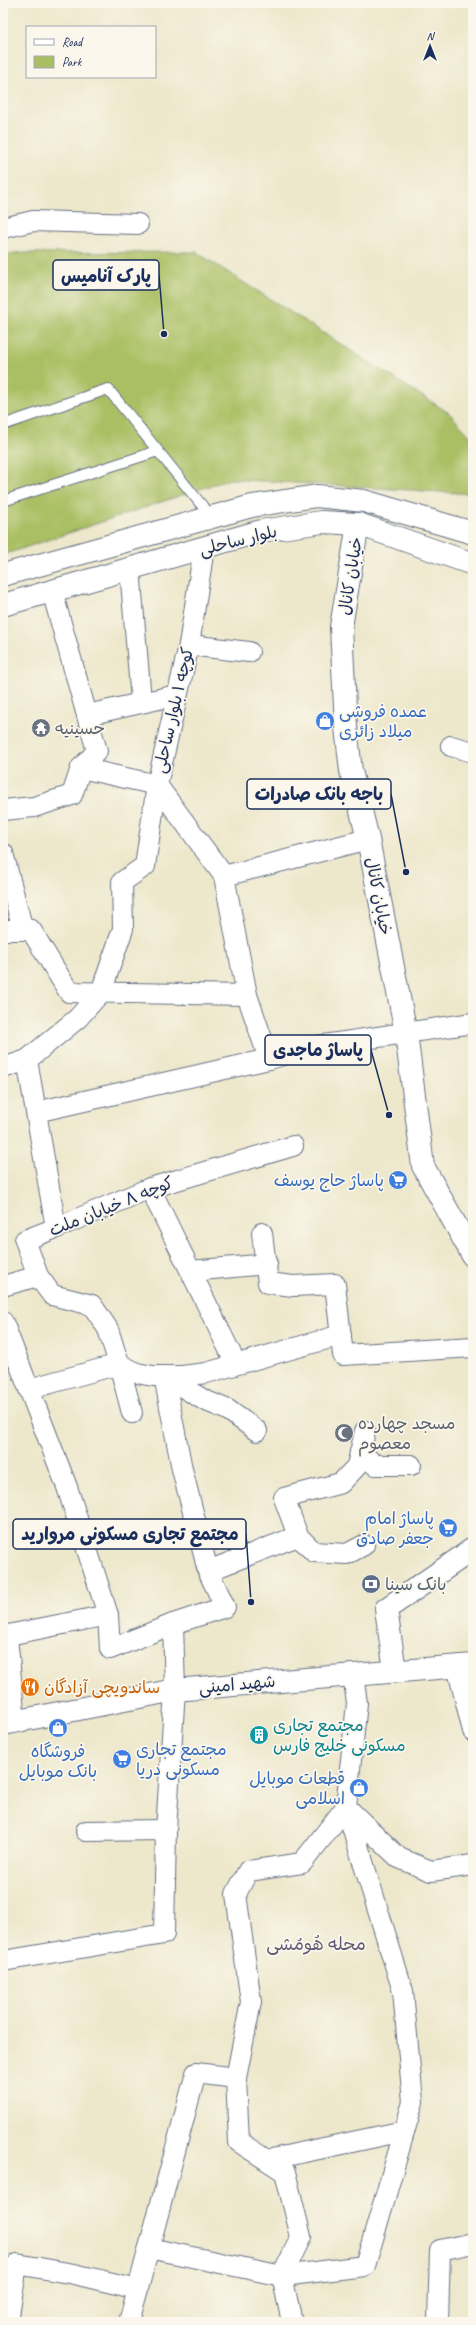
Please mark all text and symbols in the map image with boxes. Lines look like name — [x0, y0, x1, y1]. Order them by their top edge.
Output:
legend — [26, 26, 156, 78]
north arrow — [410, 26, 450, 66]
text: N — [427, 29, 436, 43]
text: Road — [62, 34, 84, 50]
text: Park — [62, 54, 83, 70]
callout: پارک آنامیس — [53, 260, 159, 290]
text: پارک آنامیس — [61, 265, 152, 288]
street label: بلوار ساحلی — [197, 521, 279, 560]
street label: خیابان کانال — [334, 535, 367, 617]
street label: کوچه ۱ بلوار ساحلی — [149, 645, 198, 775]
place label: عمده فروشی میلاد زائری — [339, 701, 427, 742]
shop icon: عمده فروشی میلاد زائری — [314, 710, 336, 732]
temple icon: حسینیه — [30, 717, 52, 739]
place label: حسینیه — [55, 718, 105, 739]
callout: باجه بانک صادرات — [247, 779, 391, 809]
text: باجه بانک صادرات — [255, 783, 383, 805]
street label: خیابان کانال — [361, 855, 396, 937]
callout: پاساژ ماجدی — [265, 1035, 371, 1065]
text: پاساژ ماجدی — [273, 1039, 364, 1062]
supermarket icon: پاساژ حاج یوسف — [387, 1169, 409, 1191]
place label: پاساژ حاج یوسف — [274, 1170, 384, 1192]
street label: کوچه ۸ خیابان ملت — [46, 1172, 176, 1241]
place label: مسجد چهارده معصوم — [358, 1413, 456, 1457]
mosque icon: مسجد چهارده معصوم — [333, 1422, 355, 1444]
place label: پاساژ امام جعفر صادق — [356, 1508, 434, 1549]
supermarket icon: پاساژ امام جعفر صادق — [437, 1517, 459, 1539]
callout: مجتمع تجاری مسکونی مروارید — [13, 1519, 246, 1549]
text: مجتمع تجاری مسکونی مروارید — [21, 1523, 239, 1547]
bank icon: بانک سینا — [360, 1573, 382, 1595]
place label: بانک سینا — [385, 1574, 447, 1595]
street label: شهید امینی — [198, 1671, 276, 1698]
restaurant icon: ساندویچی آزادگان — [19, 1676, 41, 1698]
place label: ساندویچی آزادگان — [44, 1677, 160, 1698]
place label: مجتمع تجاری مسکونی خلیج فارس — [273, 1715, 406, 1757]
shop icon: فروشگاه بانک موبایل — [47, 1717, 69, 1739]
building icon: مجتمع تجاری مسکونی خلیج فارس — [248, 1724, 270, 1746]
place label: مجتمع تجاری مسکونی دریا — [136, 1739, 227, 1780]
place label: فروشگاه بانک موبایل — [19, 1741, 97, 1782]
supermarket icon: مجتمع تجاری مسکونی دریا — [111, 1748, 133, 1770]
place label: قطعات موبایل اسلامی — [249, 1768, 345, 1809]
shop icon: قطعات موبایل اسلامی — [348, 1777, 370, 1799]
district label: محله هُومُشی — [266, 1933, 366, 1955]

